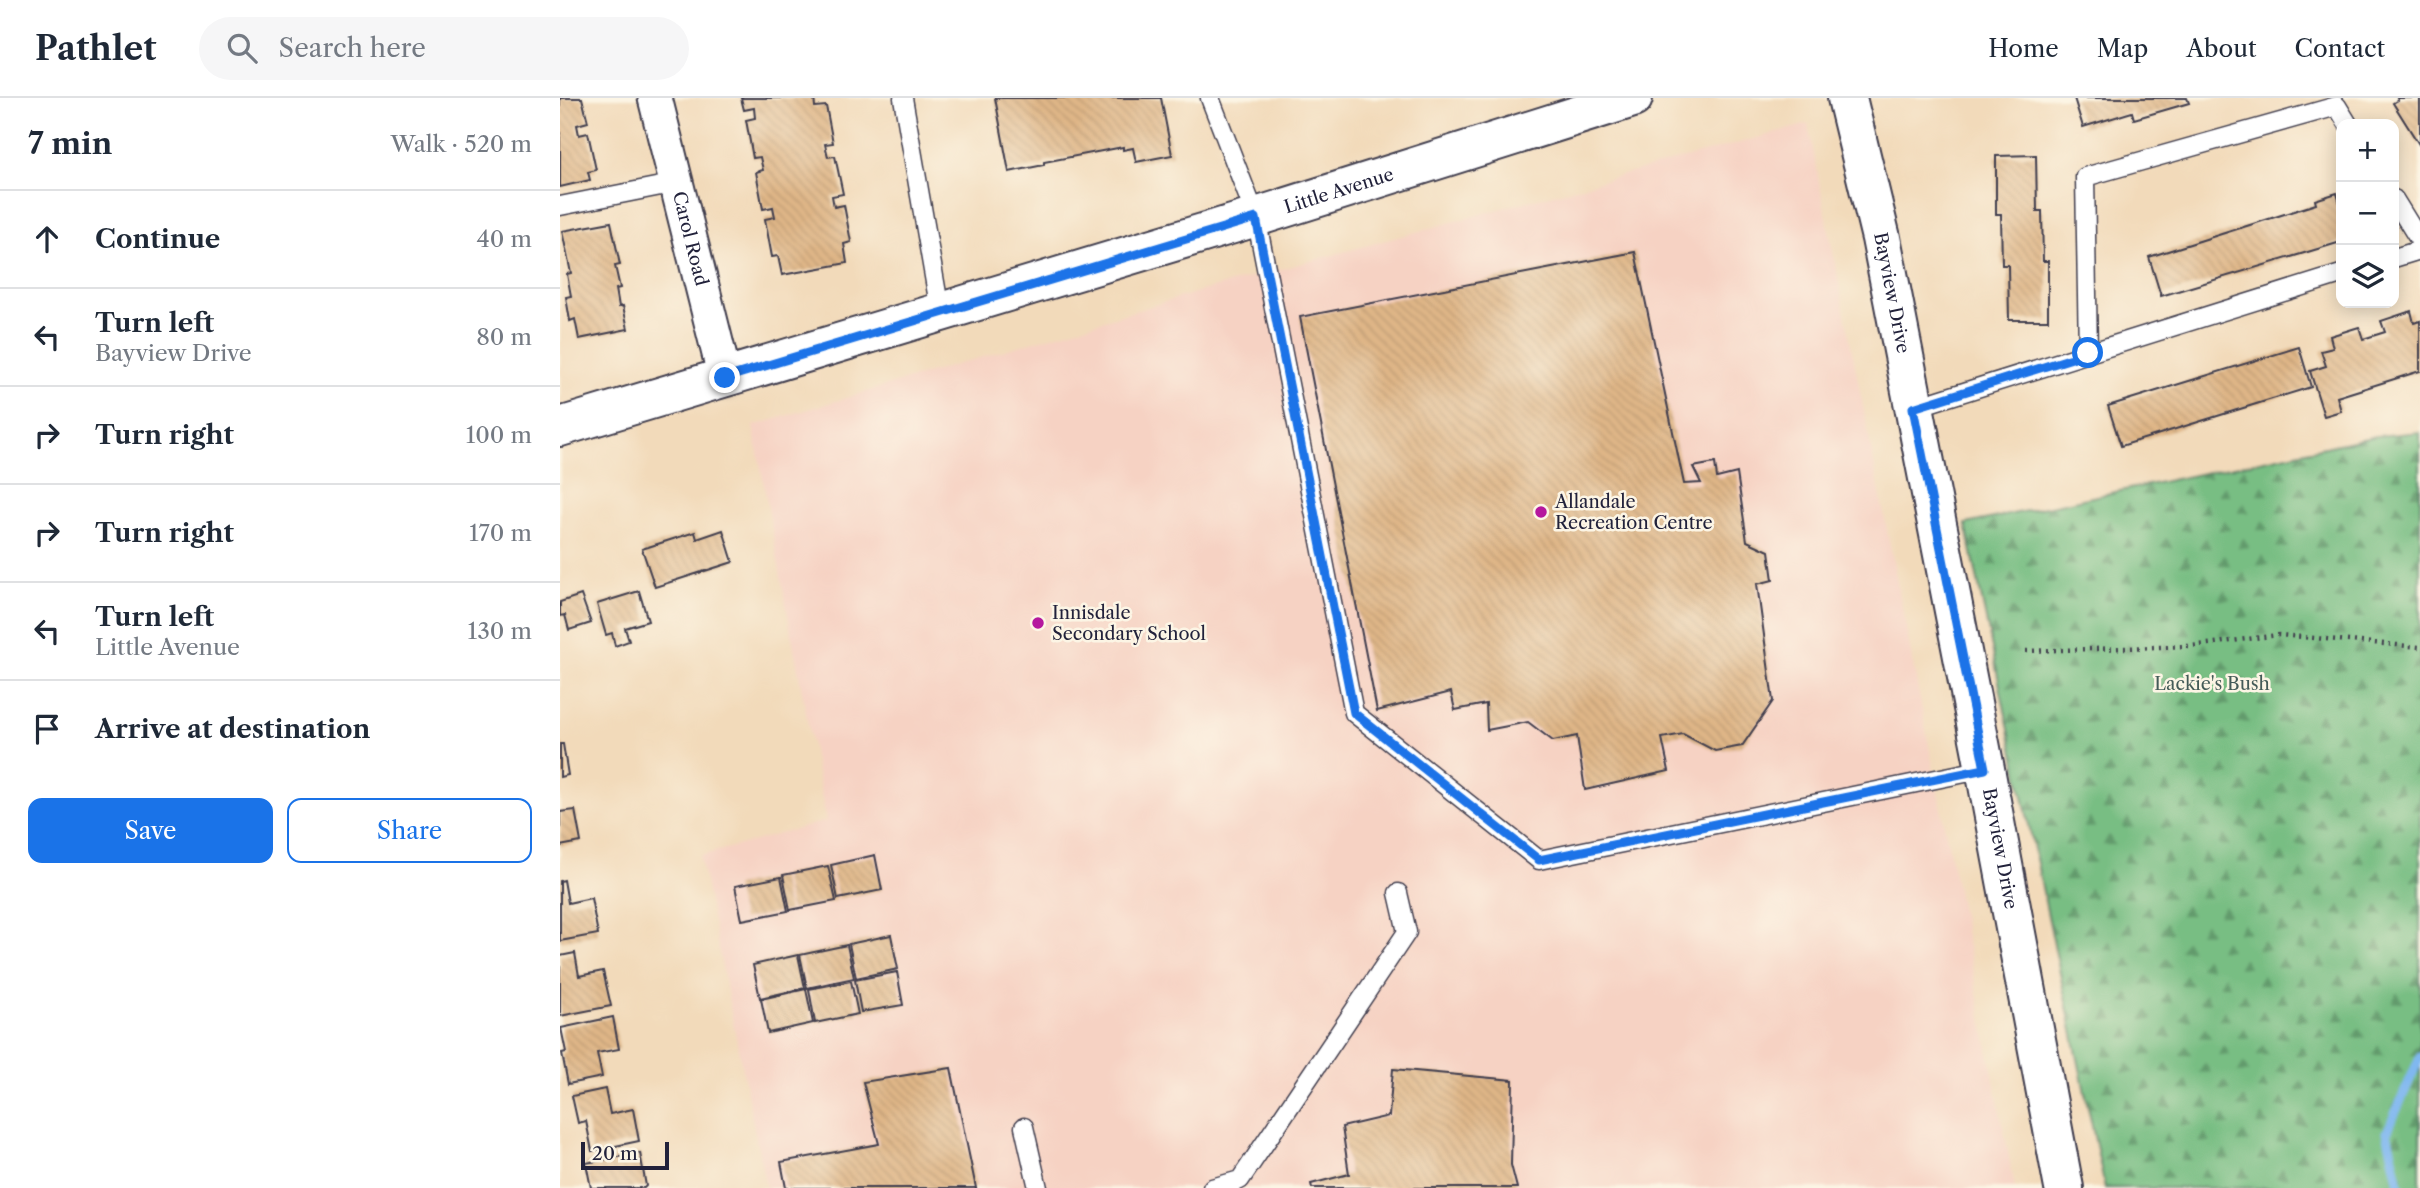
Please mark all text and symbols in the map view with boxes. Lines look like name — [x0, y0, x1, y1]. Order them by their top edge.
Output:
search box — [199, 17, 689, 80]
text: Pathlet — [35, 28, 157, 69]
icon: search — [223, 29, 261, 67]
text: Search here — [279, 32, 426, 64]
text: Home — [1988, 34, 2059, 63]
text: Map — [2097, 34, 2148, 63]
text: About — [2186, 34, 2257, 63]
text: Contact — [2295, 34, 2385, 63]
map controls — [2336, 119, 2399, 308]
button: + — [2336, 119, 2399, 182]
text: 7 min — [28, 125, 112, 162]
text: Walk · 520 m — [391, 130, 532, 158]
street label: Little Avenue — [1281, 163, 1396, 218]
button: − — [2336, 182, 2399, 245]
street label: Carol Road — [668, 189, 713, 288]
icon: ahead — [28, 220, 66, 258]
text: Continue — [95, 223, 220, 255]
text: 40 m — [477, 225, 532, 253]
street label: Bayview Drive — [1869, 231, 1914, 355]
button: layers — [2336, 245, 2399, 308]
text: Turn left — [95, 307, 214, 339]
icon: left — [28, 318, 66, 356]
text: 80 m — [476, 323, 532, 351]
route start — [2072, 337, 2103, 368]
text: Bayview Drive — [95, 339, 252, 367]
route end — [709, 362, 740, 393]
icon: right — [28, 416, 66, 454]
text: Turn right — [95, 419, 234, 451]
text: 100 m — [466, 421, 532, 449]
place label: Allandale Recreation Centre — [1554, 491, 1712, 534]
marker: Allandale Recreation Centre — [1533, 504, 1549, 520]
icon: right — [28, 514, 66, 552]
text: Turn right — [95, 517, 234, 549]
text: 170 m — [469, 519, 532, 547]
text: Turn left — [95, 601, 214, 633]
place label: Innisdale Secondary School — [1052, 602, 1206, 645]
icon: left — [28, 612, 66, 650]
marker: Innisdale Secondary School — [1030, 615, 1046, 631]
text: 130 m — [468, 617, 532, 645]
text: Little Avenue — [95, 633, 240, 661]
park label: Lackie's Bush — [2154, 673, 2270, 695]
icon: arrive — [28, 710, 66, 748]
text: Arrive at destination — [95, 713, 370, 745]
street label: Bayview Drive — [1978, 786, 2022, 911]
button: Save — [28, 798, 273, 863]
button: Share — [287, 798, 532, 863]
scale bar — [581, 1139, 668, 1171]
text: 20 m — [592, 1142, 638, 1165]

